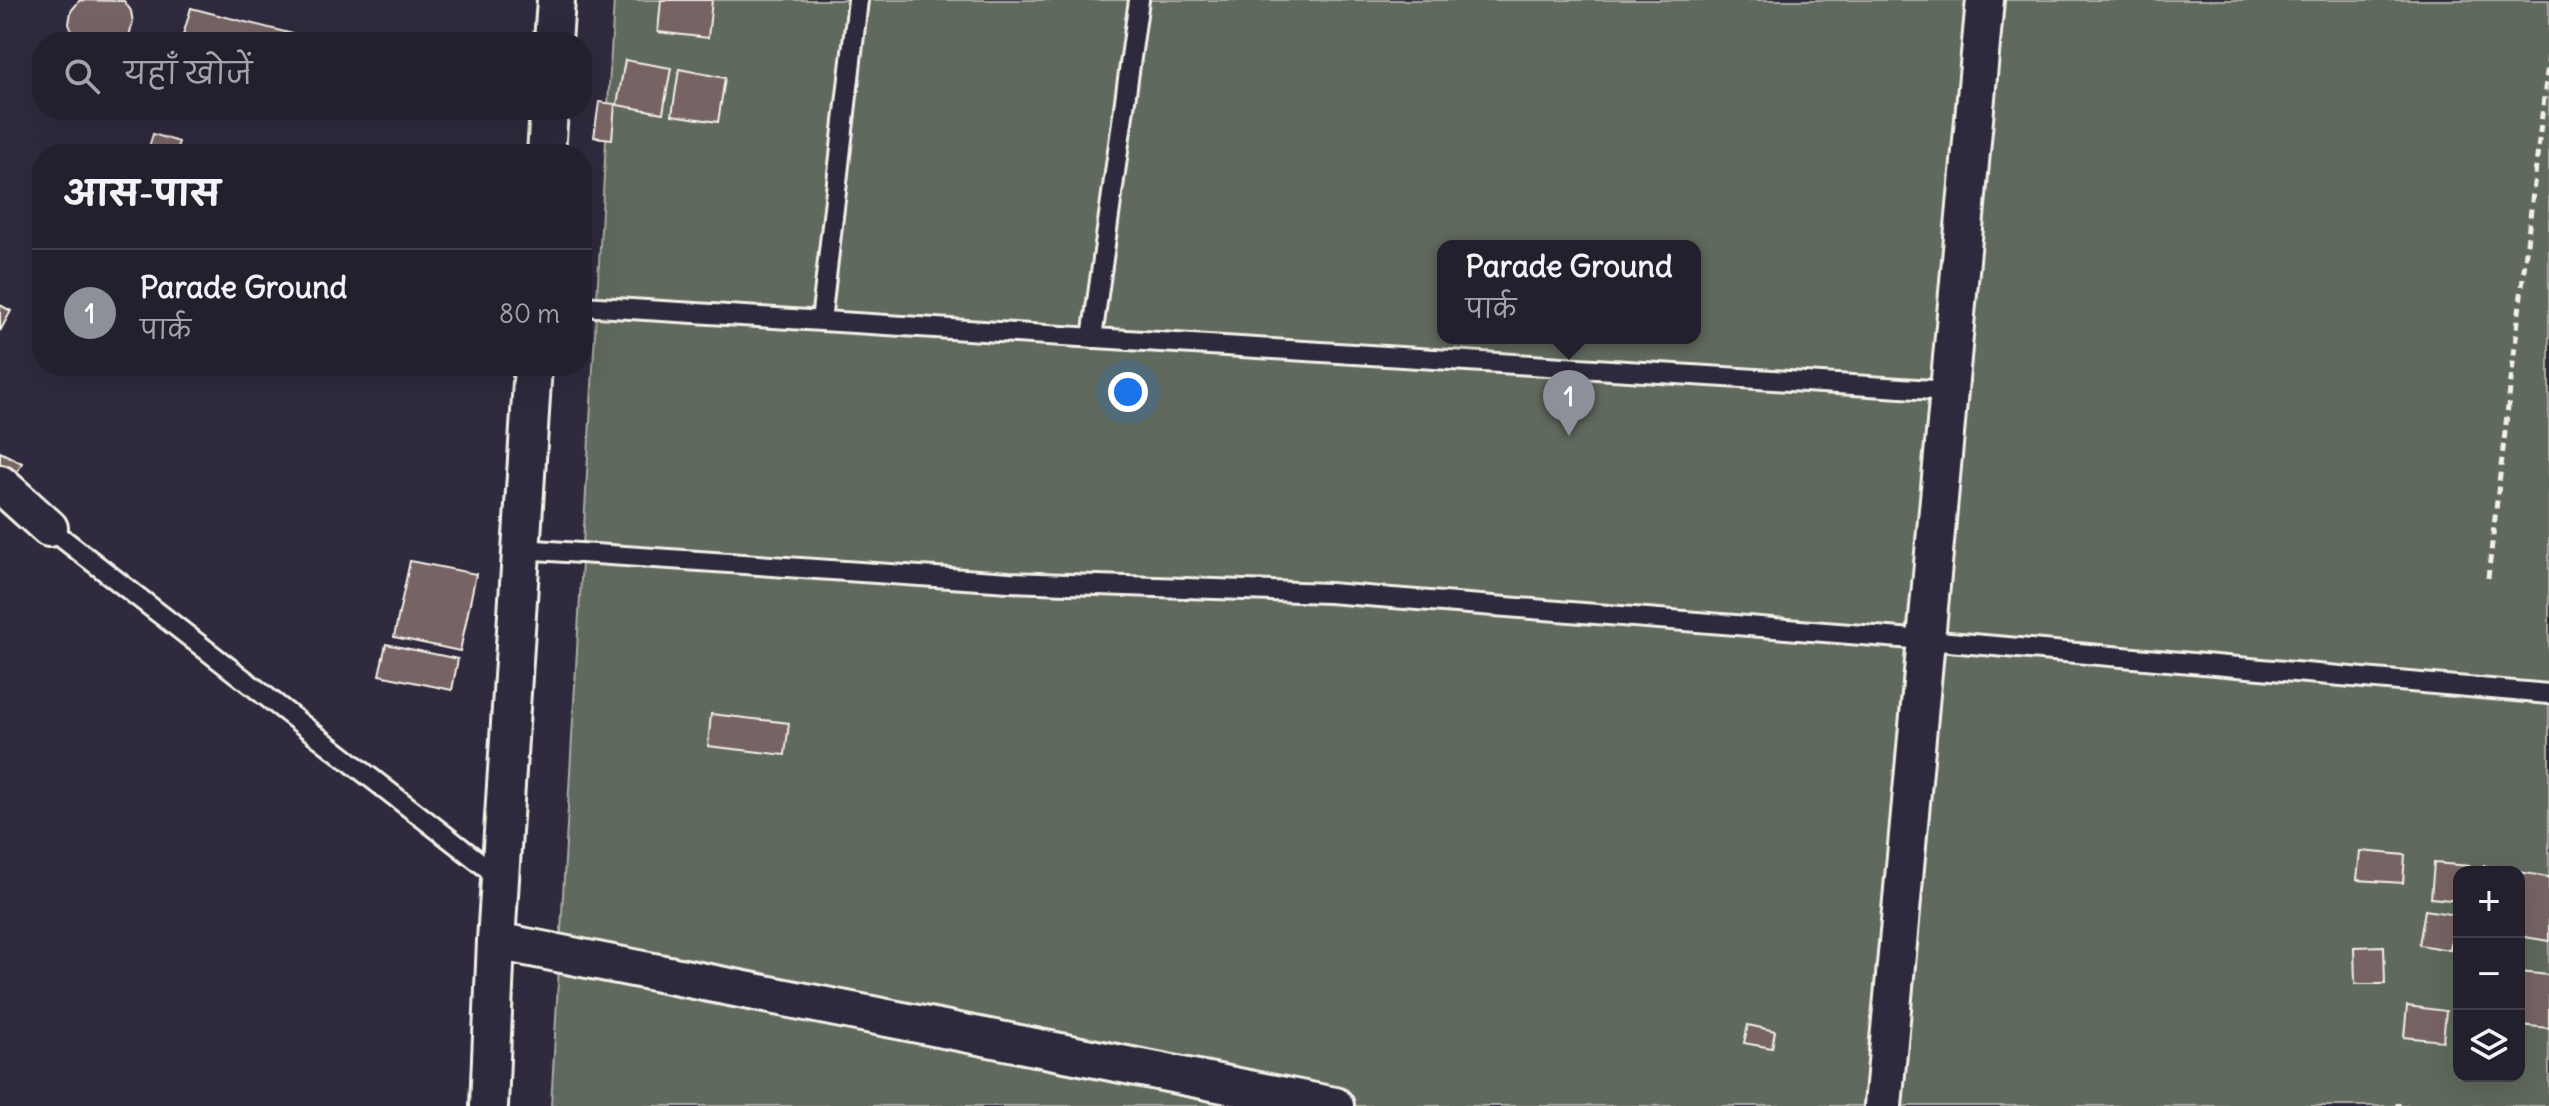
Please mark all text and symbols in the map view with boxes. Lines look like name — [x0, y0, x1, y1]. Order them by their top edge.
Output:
search box — [32, 32, 592, 120]
icon: search — [60, 54, 104, 98]
text: यहाँ खोजें — [124, 54, 252, 92]
text: आस-पास — [64, 171, 220, 214]
popup — [1437, 240, 1701, 344]
text: Parade Ground — [1465, 247, 1673, 285]
text: Parade Ground — [140, 268, 347, 306]
text: पार्क — [1465, 292, 1517, 325]
text: 1 — [85, 297, 95, 330]
text: 80 m — [499, 297, 560, 330]
text: पार्क — [140, 313, 191, 346]
pin: 1 — [1543, 370, 1595, 436]
your location — [1108, 372, 1148, 412]
map controls — [2453, 866, 2525, 1082]
button: + — [2453, 866, 2525, 938]
button: − — [2453, 938, 2525, 1010]
button: layers — [2453, 1010, 2525, 1082]

